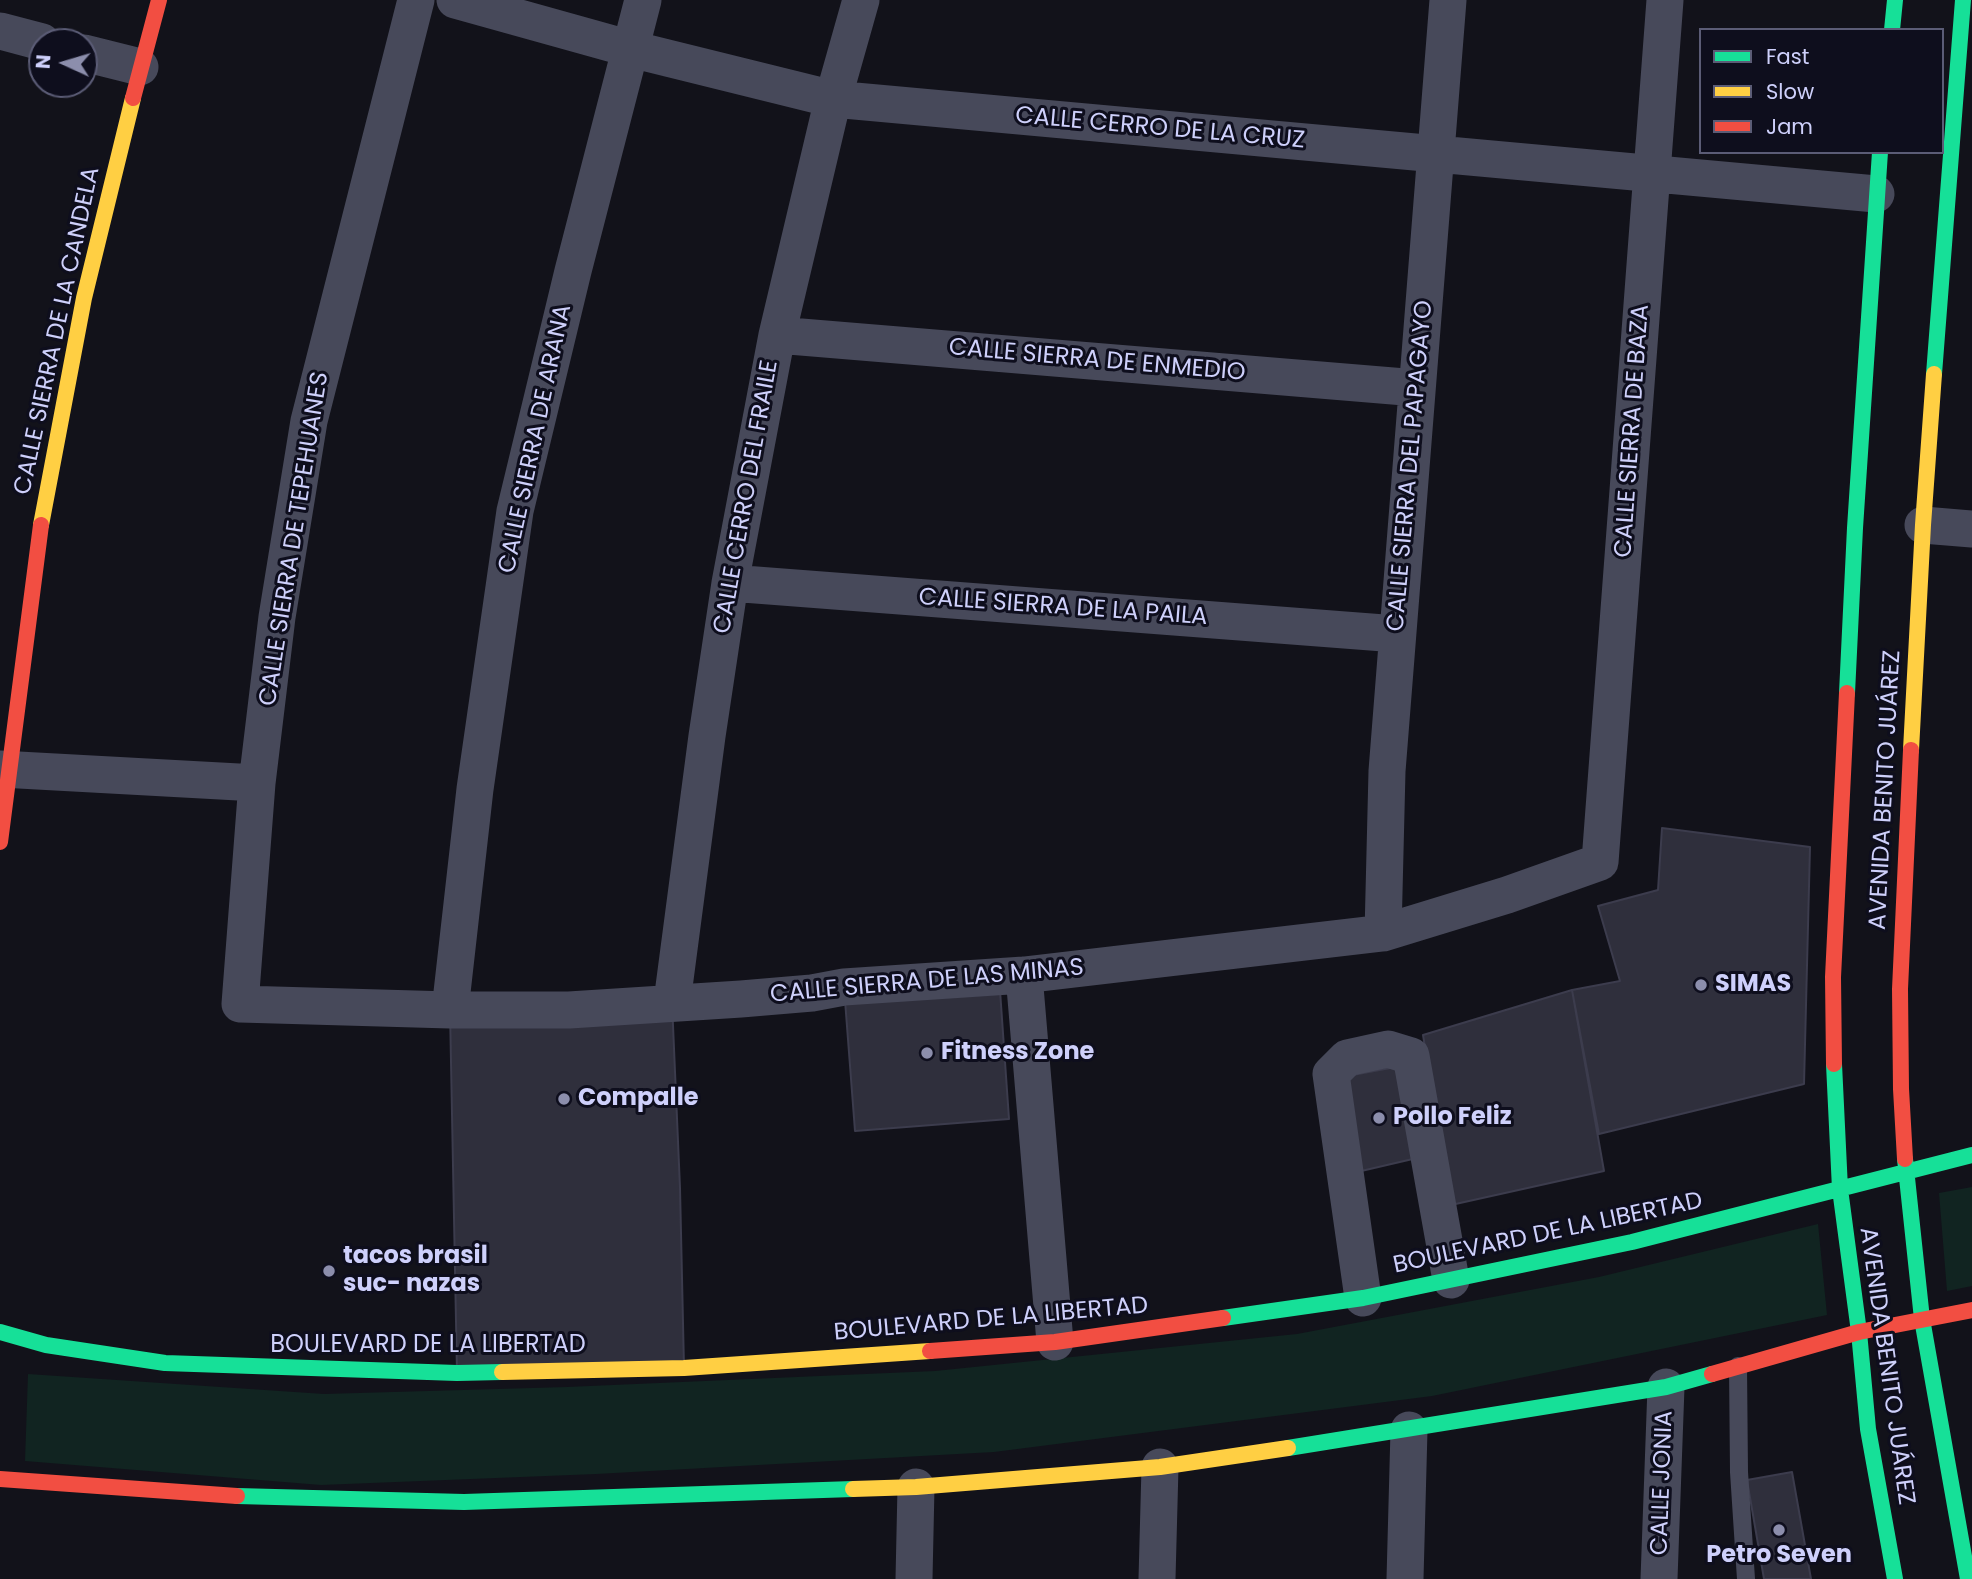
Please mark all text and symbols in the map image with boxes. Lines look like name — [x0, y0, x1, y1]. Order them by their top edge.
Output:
north arrow — [28, 28, 98, 98]
legend — [1699, 28, 1944, 154]
text: Fast — [1766, 42, 1809, 71]
text: N — [30, 54, 58, 70]
text: Slow — [1766, 77, 1814, 106]
street label: CALLE CERRO DE LA CRUZ — [1014, 102, 1306, 156]
text: Jam — [1766, 112, 1813, 141]
street label: CALLE SIERRA DE LA CANDELA — [9, 165, 107, 497]
street label: CALLE SIERRA DEL PAPAGAYO — [1382, 299, 1440, 633]
street label: CALLE SIERRA DE ARANA — [493, 302, 579, 576]
street label: CALLE SIERRA DE BAZA — [1610, 303, 1656, 559]
street label: CALLE SIERRA DE ENMEDIO — [947, 334, 1247, 388]
street label: CALLE CERRO DEL FRAILE — [709, 358, 785, 636]
street label: CALLE SIERRA DE TEPEHUANES — [254, 370, 336, 708]
street label: CALLE SIERRA DE LA PAILA — [918, 584, 1208, 632]
street label: AVENIDA BENITO JUÁREZ — [1864, 649, 1908, 931]
street label: CALLE SIERRA DE LAS MINAS — [769, 954, 1085, 1010]
place label: SIMAS — [1715, 971, 1791, 999]
marker: SIMAS — [1693, 977, 1709, 993]
place label: Fitness Zone — [941, 1039, 1094, 1067]
marker: Fitness Zone — [919, 1045, 935, 1061]
place label: Compalle — [578, 1085, 699, 1113]
marker: Compalle — [556, 1091, 572, 1107]
place label: Pollo Feliz — [1393, 1104, 1512, 1132]
marker: Pollo Feliz — [1371, 1110, 1387, 1126]
street label: BOULEVARD DE LA LIBERTAD — [1391, 1187, 1705, 1281]
street label: AVENIDA BENITO JUÁREZ — [1852, 1225, 1920, 1507]
place label: tacos brasil suc- nazas — [343, 1243, 488, 1299]
marker: tacos brasil suc- nazas — [321, 1263, 337, 1279]
street label: BOULEVARD DE LA LIBERTAD — [833, 1292, 1149, 1348]
street label: BOULEVARD DE LA LIBERTAD — [270, 1332, 586, 1360]
street label: CALLE JONIA — [1646, 1410, 1680, 1556]
marker: Petro Seven — [1771, 1522, 1787, 1538]
place label: Petro Seven — [1706, 1542, 1852, 1570]

